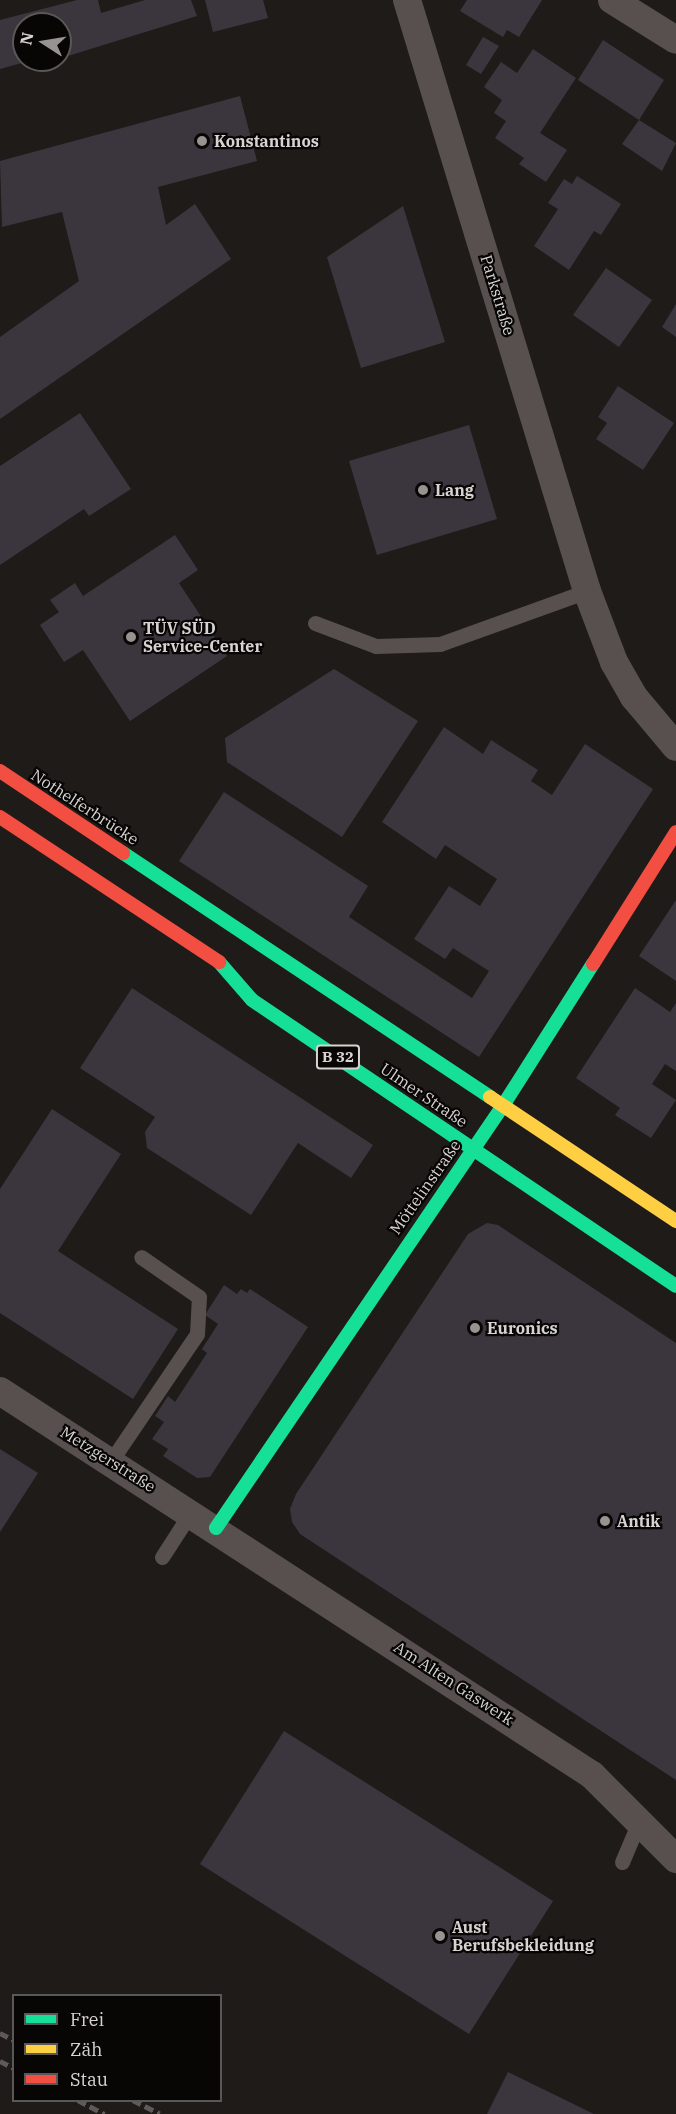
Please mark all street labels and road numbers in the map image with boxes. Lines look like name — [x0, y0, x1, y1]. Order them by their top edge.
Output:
street label: Parkstraße — [477, 253, 519, 337]
street label: Nothelferbrücke — [28, 765, 142, 849]
road number: B 32 — [316, 1045, 360, 1069]
street label: Ulmer Straße — [377, 1059, 471, 1131]
street label: Möttelinstraße — [385, 1136, 465, 1238]
street label: Metzgerstraße — [57, 1422, 159, 1496]
street label: Am Alten Gaswerk — [390, 1637, 518, 1729]

